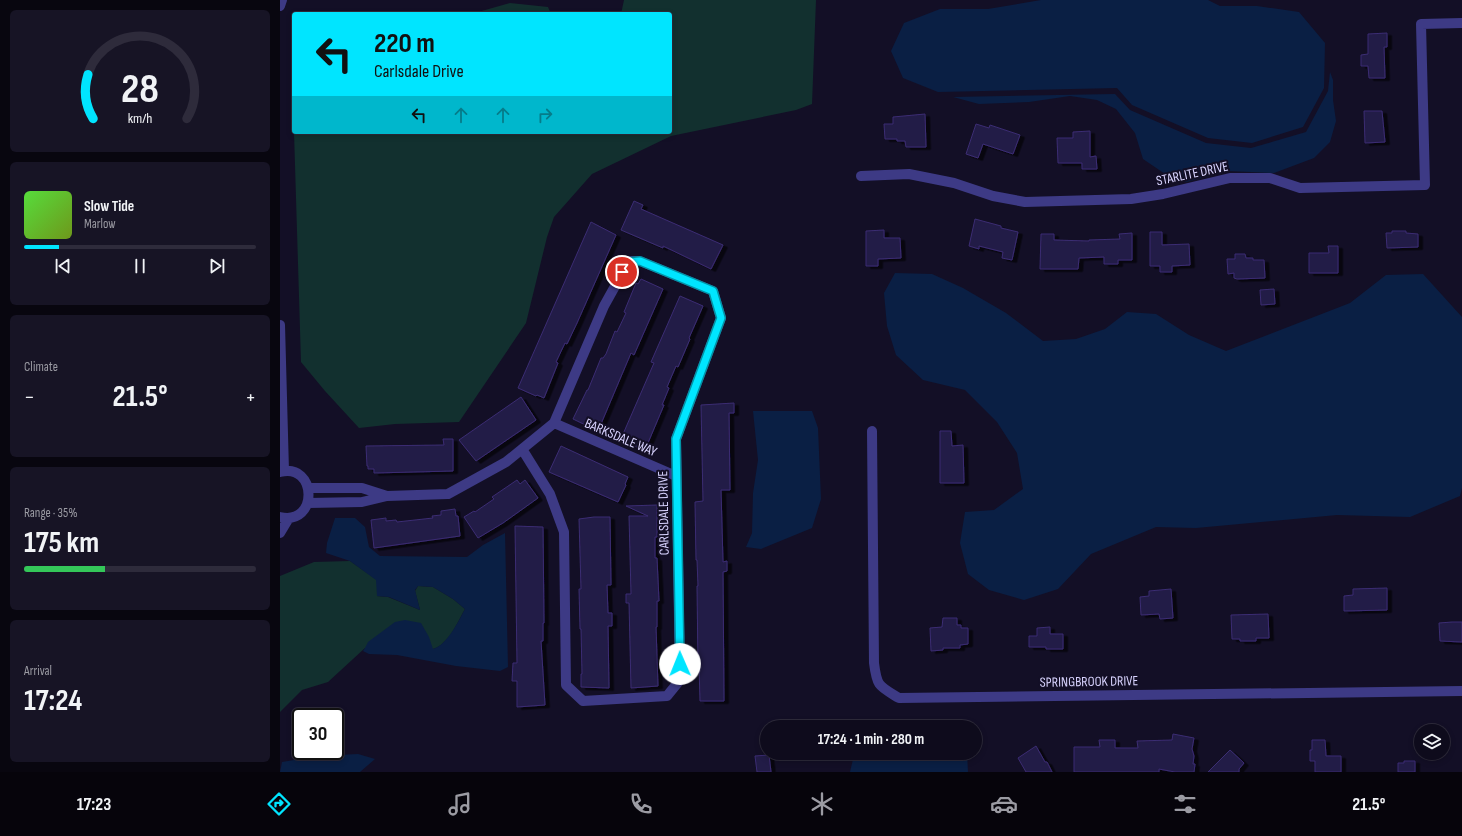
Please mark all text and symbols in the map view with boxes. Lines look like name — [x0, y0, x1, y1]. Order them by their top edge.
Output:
text: 220 m — [374, 27, 435, 60]
icon: left — [308, 28, 360, 80]
text: Carlsdale Drive — [374, 61, 464, 82]
text: 28 — [121, 65, 159, 114]
icon: left — [408, 104, 430, 126]
icon: ahead — [450, 104, 472, 126]
icon: ahead — [492, 104, 514, 126]
icon: right — [534, 104, 556, 126]
text: km/h — [128, 110, 152, 127]
street label: STARLITE DRIVE — [1154, 157, 1230, 189]
text: Slow Tide — [84, 197, 134, 216]
text: Marlow — [84, 216, 116, 232]
icon: previous — [52, 255, 74, 277]
icon: pause — [129, 255, 151, 277]
icon: next — [206, 255, 228, 277]
pin — [605, 255, 639, 289]
icon: arrive — [611, 261, 633, 283]
text: Climate — [24, 359, 58, 375]
text: 21.5° — [112, 379, 168, 415]
text: − — [24, 384, 35, 411]
text: + — [245, 384, 256, 411]
street label: BARKSDALE WAY — [582, 415, 660, 460]
street label: CARLSDALE DRIVE — [654, 470, 673, 555]
text: Range · 35% — [24, 505, 78, 521]
text: 175 km — [24, 525, 99, 561]
position arrow — [659, 643, 701, 685]
text: Arrival — [24, 663, 52, 679]
street label: SPRINGBROOK DRIVE — [1040, 672, 1139, 691]
text: 17:24 — [24, 683, 82, 719]
speed limit sign: 30 — [292, 708, 344, 760]
map controls — [1414, 724, 1450, 760]
button: layers — [1414, 724, 1450, 760]
text: 17:24 · 1 min · 280 m — [818, 730, 924, 749]
icon: directions — [265, 790, 293, 818]
icon: music — [446, 790, 474, 818]
icon: phone — [627, 790, 655, 818]
icon: climate — [808, 790, 836, 818]
icon: car — [990, 790, 1018, 818]
icon: filters — [1171, 790, 1199, 818]
text: 17:23 — [77, 794, 111, 815]
text: 21.5° — [1352, 794, 1385, 815]

